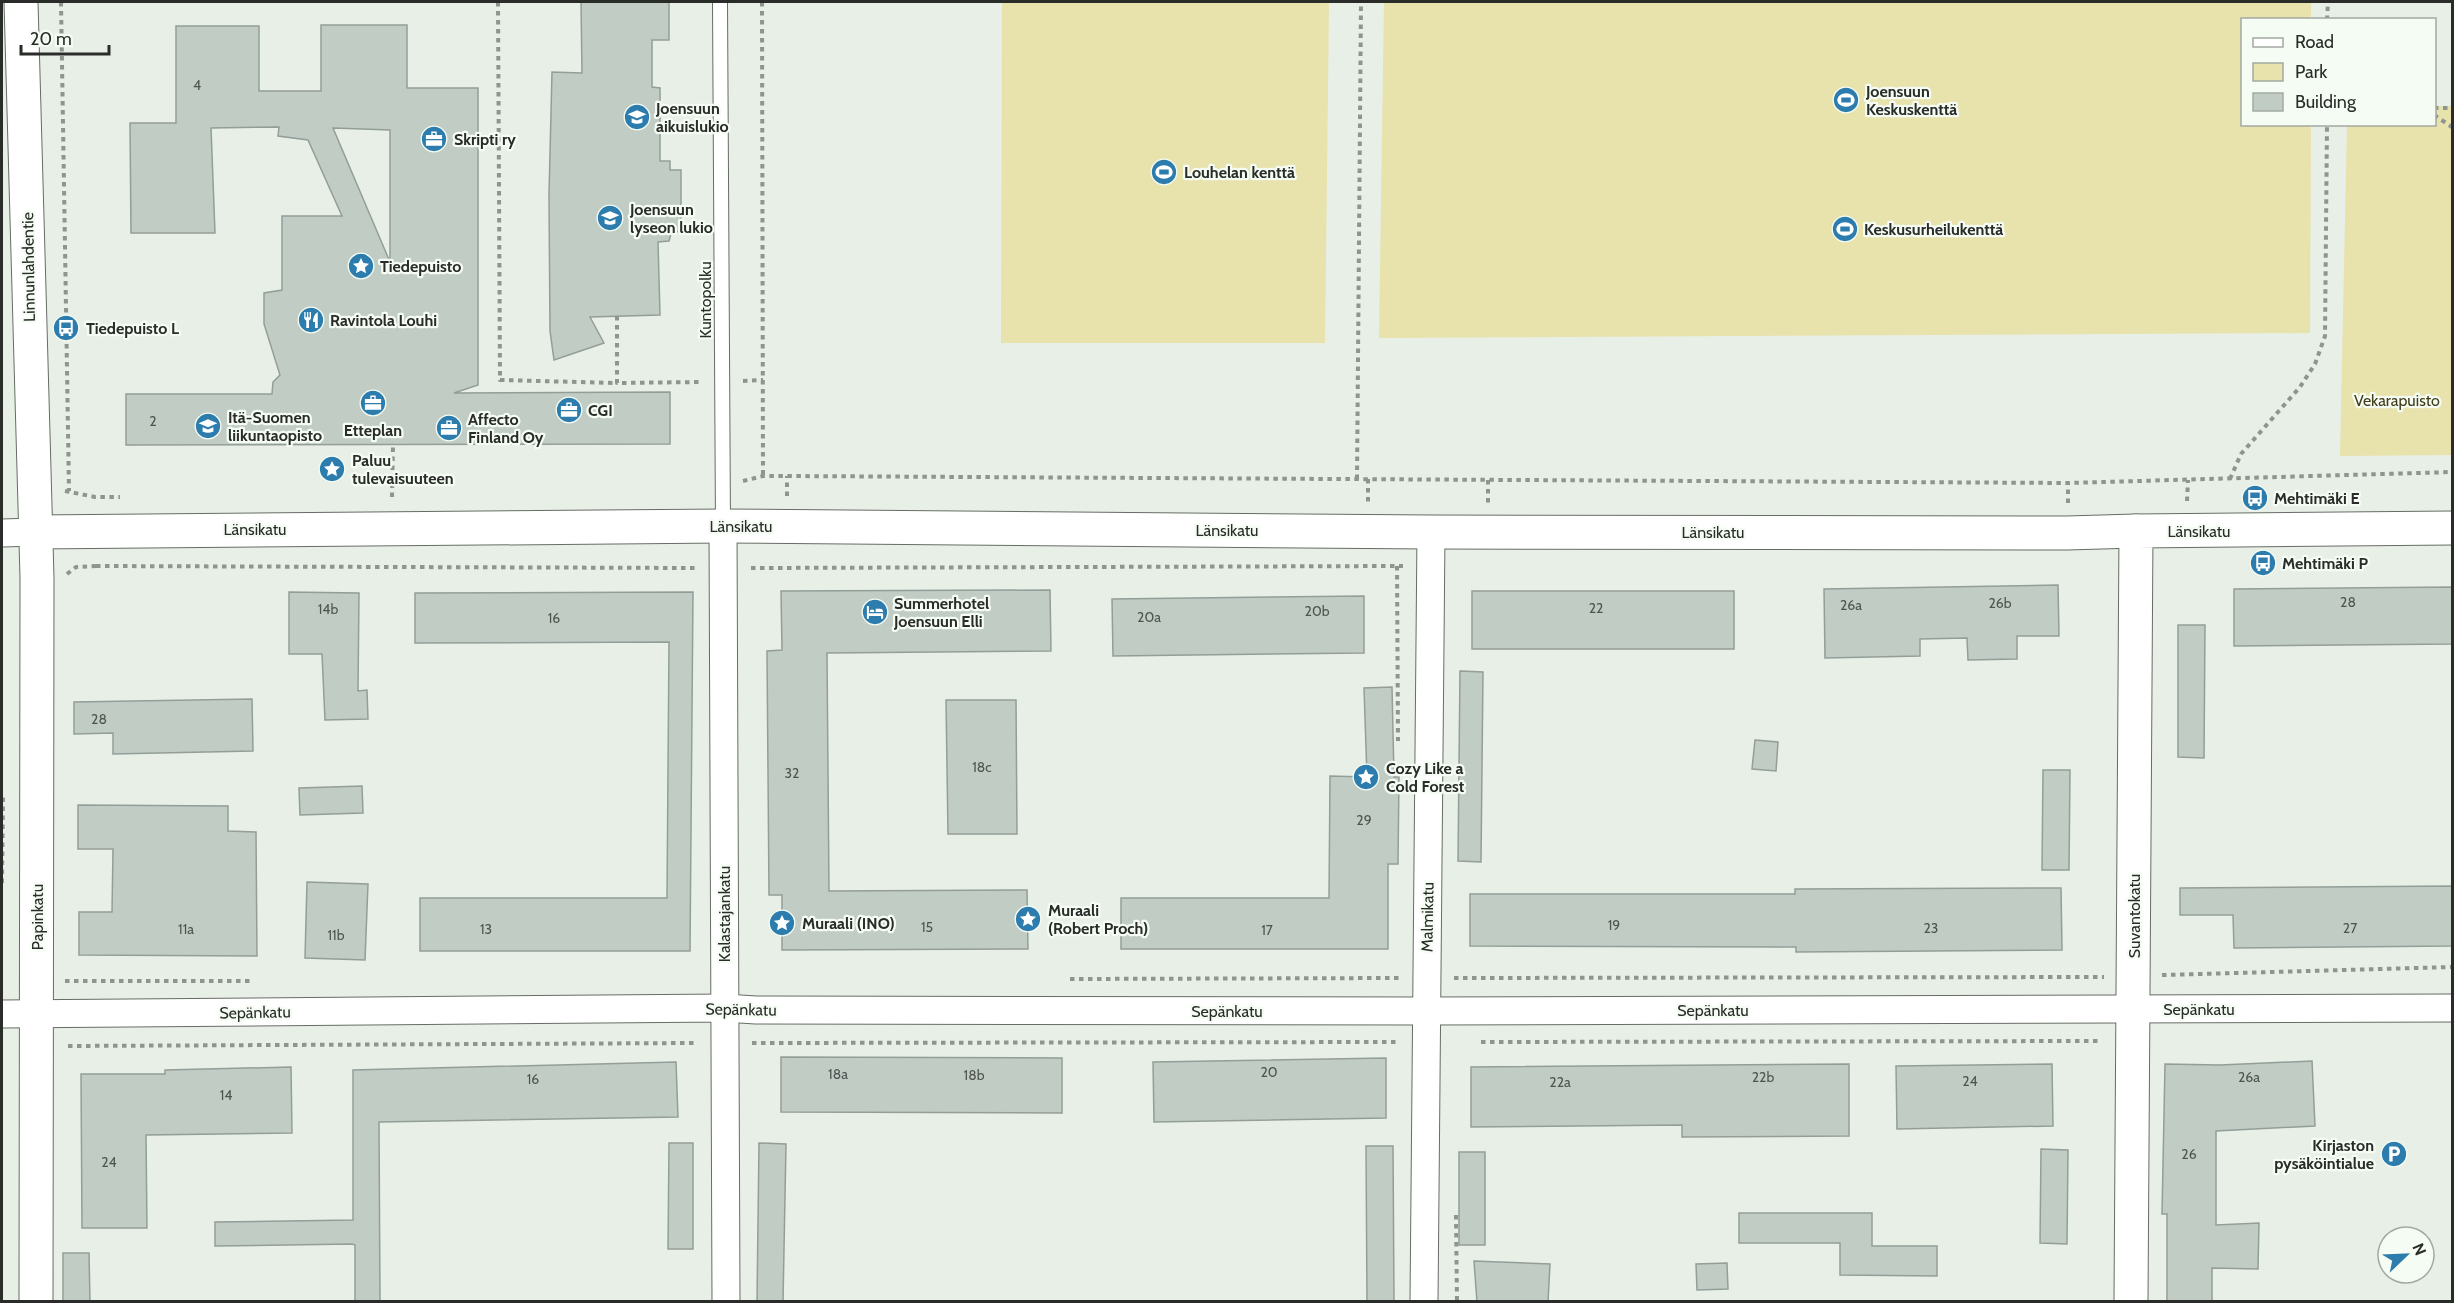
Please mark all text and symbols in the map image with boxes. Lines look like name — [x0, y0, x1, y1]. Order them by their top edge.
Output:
scale bar — [21, 18, 110, 56]
legend — [2241, 18, 2436, 126]
text: 20 m — [30, 28, 72, 50]
text: Road — [2295, 31, 2334, 53]
text: Park — [2295, 61, 2328, 83]
house number: 4 — [193, 76, 201, 94]
place label: Joensuun Keskuskenttä — [1865, 82, 1957, 119]
sports icon: Joensuun Keskuskenttä — [1831, 85, 1861, 115]
text: Building — [2295, 91, 2357, 113]
place label: Joensuun aikuislukio — [655, 99, 729, 136]
school or university icon: Joensuun aikuislukio — [622, 102, 652, 132]
office icon: Skripti ry — [419, 124, 449, 154]
place label: Skripti ry — [454, 130, 516, 149]
sports icon: Louhelan kenttä — [1149, 157, 1179, 187]
place label: Louhelan kenttä — [1184, 163, 1295, 182]
place label: Joensuun lyseon lukio — [629, 200, 713, 237]
school or university icon: Joensuun lyseon lukio — [595, 203, 625, 233]
street label: Linnunlahdentie — [18, 212, 39, 322]
sports icon: Keskusurheilukenttä — [1830, 214, 1860, 244]
place label: Keskusurheilukenttä — [1864, 220, 2003, 239]
place icon: Tiedepuisto — [346, 251, 376, 281]
place label: Tiedepuisto — [380, 257, 461, 276]
street label: Kuntopolku — [696, 261, 715, 339]
restaurant icon: Ravintola Louhi — [296, 305, 326, 335]
place label: Ravintola Louhi — [330, 311, 437, 330]
bus stop icon: Tiedepuisto L — [51, 313, 81, 343]
place label: Tiedepuisto L — [86, 319, 179, 338]
office icon: Etteplan — [358, 388, 388, 418]
park label: Vekarapuisto — [2354, 391, 2440, 410]
office icon: CGI — [554, 395, 584, 425]
place label: CGI — [588, 401, 613, 420]
place label: Itä-Suomen liikuntaopisto — [228, 408, 322, 445]
place label: Affecto Finland Oy — [468, 410, 544, 447]
school or university icon: Itä-Suomen liikuntaopisto — [193, 411, 223, 441]
house number: 2 — [149, 412, 157, 430]
office icon: Affecto Finland Oy — [434, 413, 464, 443]
place label: Etteplan — [344, 421, 402, 440]
place label: Paluu tulevaisuuteen — [352, 451, 454, 488]
place icon: Paluu tulevaisuuteen — [317, 454, 347, 484]
bus stop icon: Mehtimäki E — [2240, 483, 2270, 513]
place label: Mehtimäki E — [2274, 489, 2360, 508]
street label: Länsikatu — [709, 517, 773, 536]
street label: Länsikatu — [223, 520, 287, 539]
street label: Länsikatu — [1195, 521, 1259, 540]
street label: Länsikatu — [2167, 522, 2231, 541]
street label: Länsikatu — [1681, 523, 1745, 542]
bus stop icon: Mehtimäki P — [2248, 548, 2278, 578]
place label: Mehtimäki P — [2282, 554, 2368, 573]
house number: 28 — [2340, 593, 2356, 611]
place label: Summerhotel Joensuun Elli — [893, 594, 989, 631]
house number: 26b — [1988, 594, 2012, 612]
house number: 26a — [1840, 596, 1862, 614]
hotel icon: Summerhotel Joensuun Elli — [860, 597, 890, 627]
house number: 22 — [1589, 599, 1603, 617]
house number: 14b — [318, 600, 338, 618]
house number: 20b — [1305, 602, 1330, 620]
house number: 20a — [1137, 608, 1161, 626]
house number: 16 — [548, 609, 560, 627]
house number: 28 — [91, 710, 107, 728]
house number: 18c — [972, 758, 992, 776]
place label: Cozy Like a Cold Forest — [1386, 759, 1465, 796]
place icon: Cozy Like a Cold Forest — [1351, 762, 1381, 792]
house number: 32 — [785, 764, 799, 782]
house number: 29 — [1356, 811, 1372, 829]
street label: Kalastajankatu — [715, 866, 734, 962]
street label: Suvantokatu — [2125, 874, 2144, 958]
street label: Malmikatu — [1417, 882, 1438, 952]
street label: Papinkatu — [28, 884, 47, 950]
place label: Muraali (Robert Proch) — [1048, 901, 1148, 938]
place icon: Muraali (Robert Proch) — [1013, 904, 1043, 934]
place icon: Muraali (INO) — [767, 908, 797, 938]
place label: Muraali (INO) — [802, 914, 895, 933]
house number: 19 — [1608, 916, 1620, 934]
house number: 15 — [921, 918, 933, 936]
house number: 23 — [1924, 919, 1938, 937]
house number: 27 — [2343, 919, 2357, 937]
house number: 11a — [178, 920, 194, 938]
house number: 13 — [480, 920, 492, 938]
house number: 17 — [1261, 921, 1273, 939]
house number: 11b — [328, 926, 345, 944]
street label: Sepänkatu — [705, 999, 777, 1020]
street label: Sepänkatu — [2163, 1000, 2235, 1019]
street label: Sepänkatu — [1677, 1001, 1749, 1020]
street label: Sepänkatu — [219, 1002, 291, 1023]
street label: Sepänkatu — [1191, 1002, 1263, 1021]
house number: 20 — [1260, 1063, 1278, 1081]
house number: 18a — [828, 1065, 848, 1083]
house number: 18b — [964, 1066, 985, 1084]
house number: 22b — [1752, 1068, 1774, 1086]
house number: 26a — [2238, 1068, 2260, 1086]
house number: 16 — [527, 1070, 539, 1088]
house number: 24 — [1962, 1072, 1978, 1090]
house number: 22a — [1549, 1073, 1571, 1091]
house number: 14 — [220, 1086, 232, 1104]
place label: Kirjaston pysäköintialue — [2274, 1136, 2374, 1173]
parking icon: Kirjaston pysäköintialue — [2379, 1139, 2409, 1169]
house number: 26 — [2181, 1145, 2197, 1163]
house number: 24 — [101, 1153, 117, 1171]
north arrow — [2376, 1225, 2436, 1285]
text: N — [2408, 1240, 2430, 1258]

